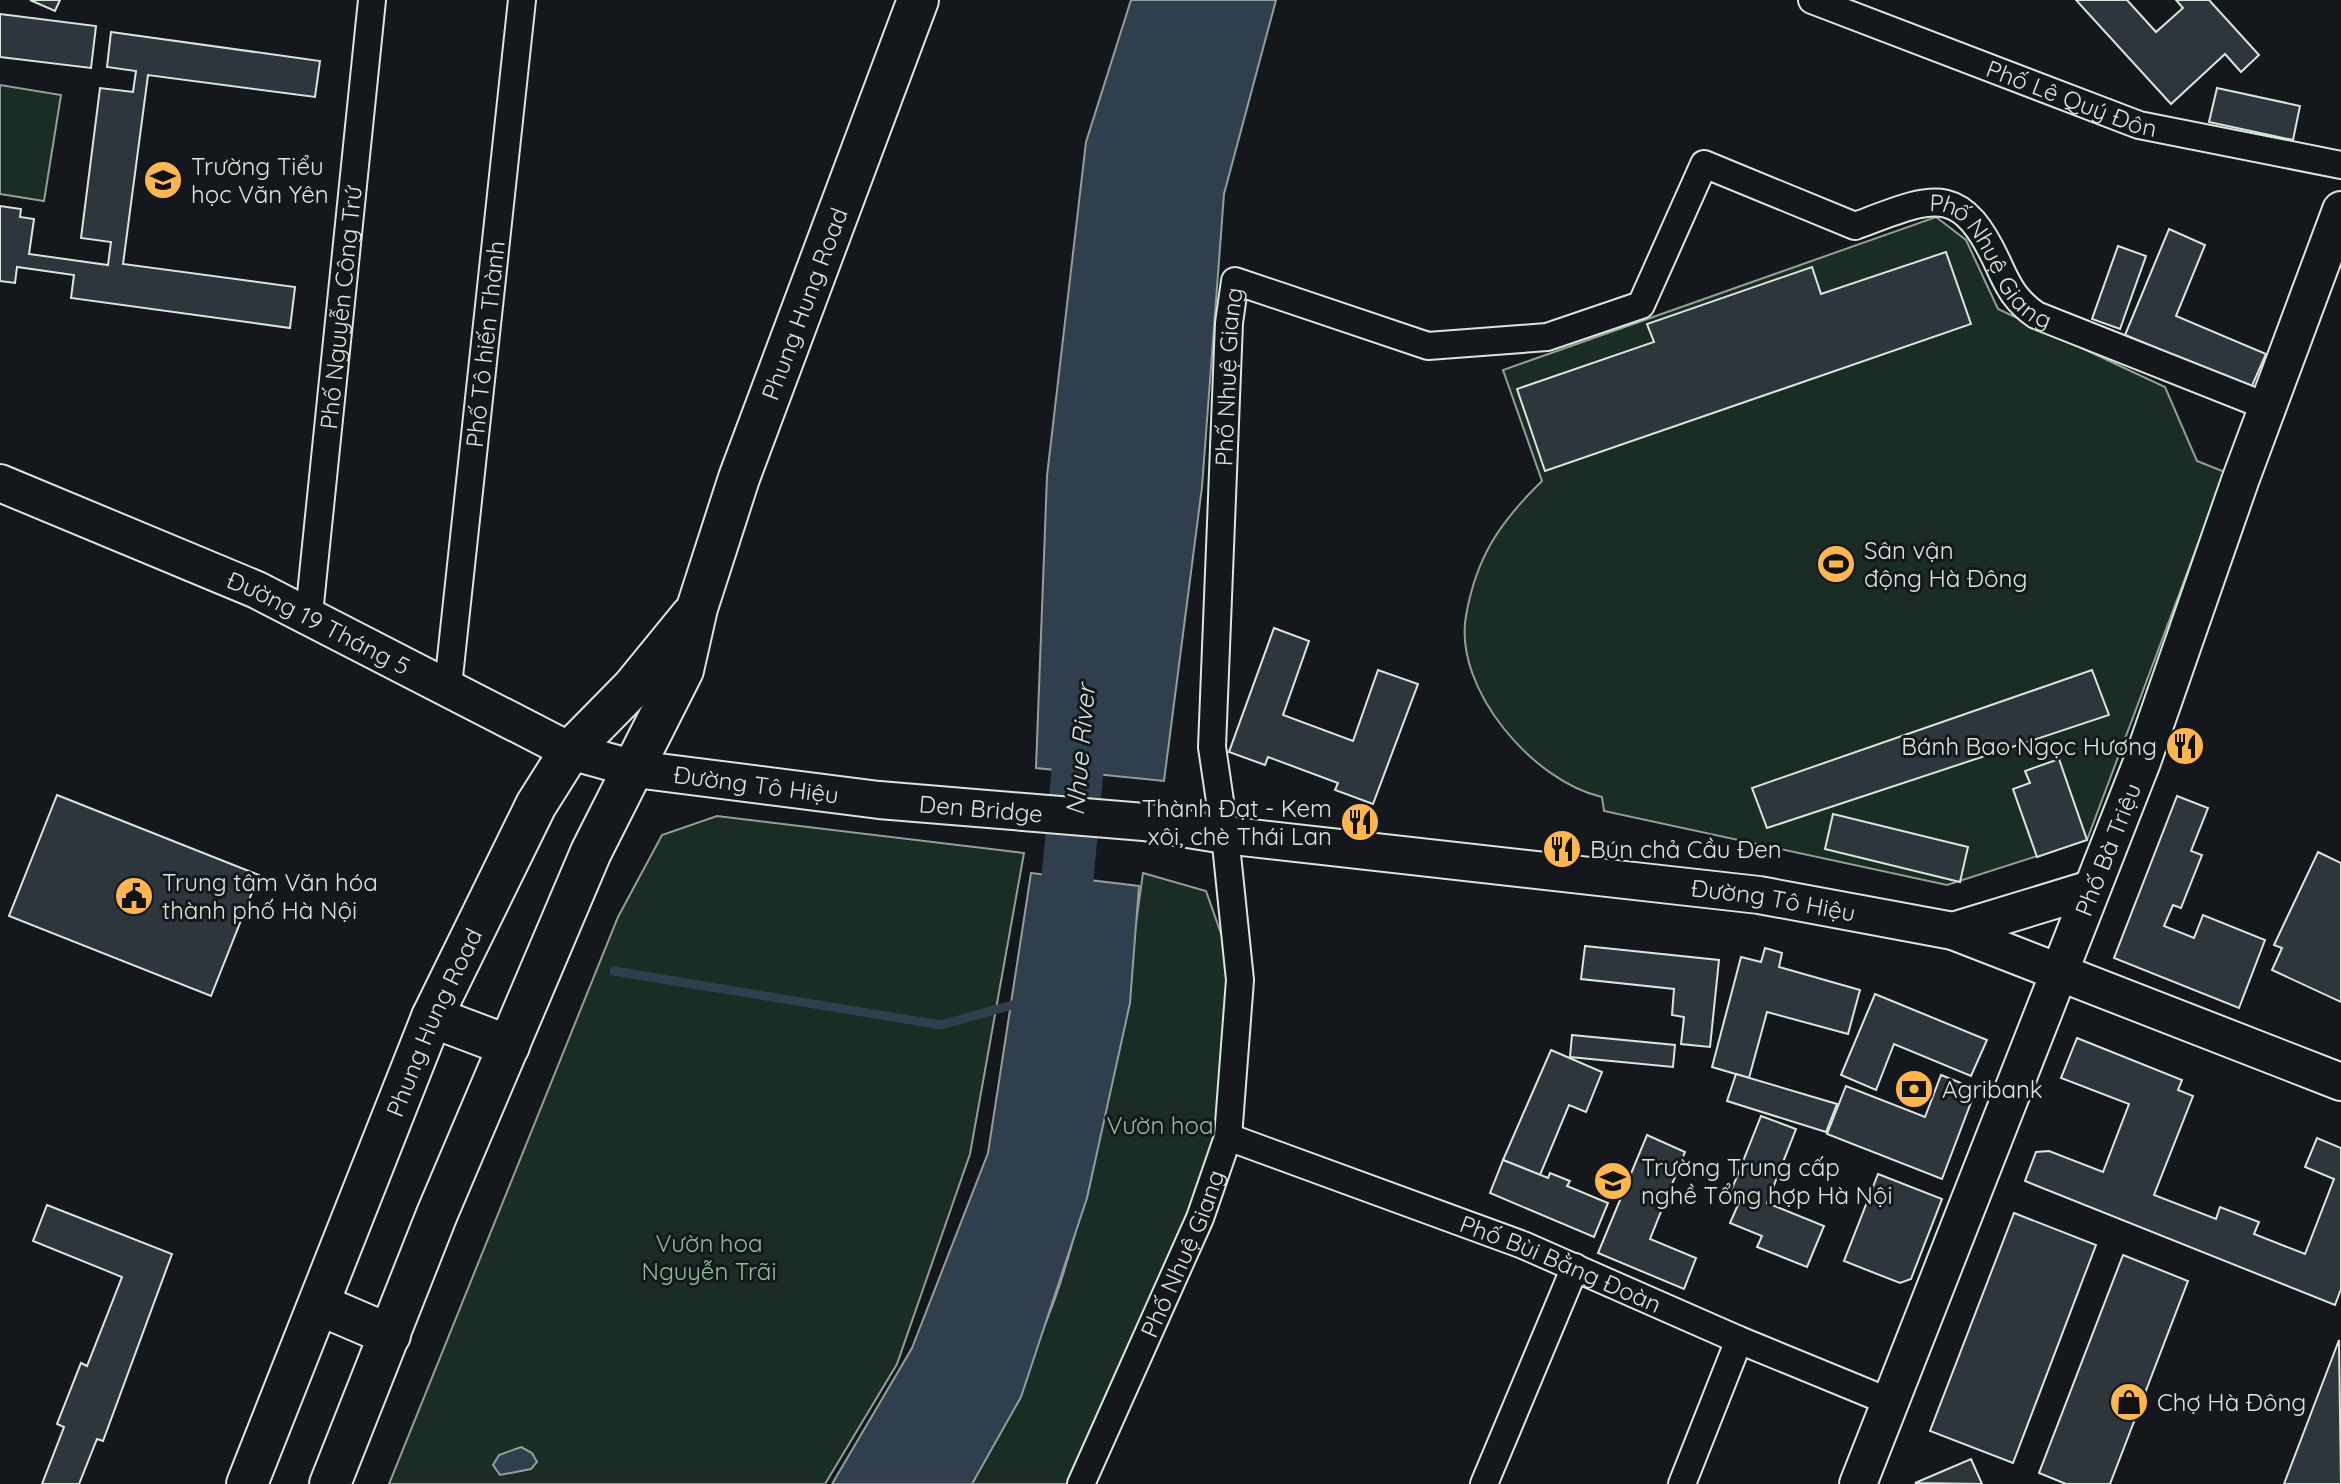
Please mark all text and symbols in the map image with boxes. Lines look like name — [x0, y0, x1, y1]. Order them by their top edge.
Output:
street label: Phố Lê Quý Đôn — [1982, 53, 2160, 143]
place label: Trường Tiểu học Văn Yên — [191, 151, 329, 209]
school or university icon: Trường Tiểu học Văn Yên — [142, 159, 184, 201]
street label: Phố Nguyễn Công Trứ — [313, 183, 368, 431]
street label: Phố Nhuệ Giang — [1929, 187, 2056, 335]
street label: Phung Hung Road — [755, 203, 854, 404]
street label: Phố Tô hiến Thành — [459, 239, 511, 449]
street label: Phố Nhuệ Giang — [1208, 285, 1249, 467]
place label: Sân vận động Hà Đông — [1864, 535, 2027, 593]
sports icon: Sân vận động Hà Đông — [1815, 543, 1857, 585]
street label: Đường 19 Tháng 5 — [223, 564, 415, 681]
water label: Nhue River — [1058, 680, 1102, 817]
restaurant icon: Bánh Bao Ngọc Hương — [2164, 725, 2206, 767]
place label: Bánh Bao Ngọc Hương — [1901, 731, 2157, 761]
street label: Đường Tô Hiệu — [672, 759, 840, 810]
street label: Phố Bà Triệu — [2068, 779, 2147, 920]
street label: Den Bridge — [918, 788, 1044, 829]
place label: Thành Đạt - Kem xôi, chè Thái Lan — [1142, 793, 1332, 851]
restaurant icon: Thành Đạt - Kem xôi, chè Thái Lan — [1339, 801, 1381, 843]
restaurant icon: Bún chả Cầu Đen — [1541, 828, 1583, 870]
place label: Bún chả Cầu Đen — [1590, 834, 1782, 864]
place label: Trung tâm Văn hóa thành phố Hà Nội — [162, 867, 378, 925]
street label: Đường Tô Hiệu — [1690, 872, 1858, 928]
public building icon: Trung tâm Văn hóa thành phố Hà Nội — [113, 875, 155, 917]
street label: Phung Hung Road — [379, 923, 488, 1121]
bank icon: Agribank — [1893, 1068, 1935, 1110]
place label: Agribank — [1942, 1074, 2043, 1104]
park label: Vườn hoa — [1107, 1110, 1213, 1140]
place label: Trường Trung cấp nghề Tổng hợp Hà Nội — [1641, 1152, 1893, 1210]
school or university icon: Trường Trung cấp nghề Tổng hợp Hà Nội — [1592, 1160, 1634, 1202]
street label: Phố Nhuệ Giang — [1134, 1166, 1231, 1342]
street label: Phố Bùi Bằng Đoàn — [1456, 1208, 1666, 1319]
park label: Vườn hoa Nguyễn Trãi — [641, 1228, 777, 1286]
shop icon: Chợ Hà Đông — [2108, 1381, 2150, 1423]
place label: Chợ Hà Đông — [2157, 1387, 2306, 1417]

